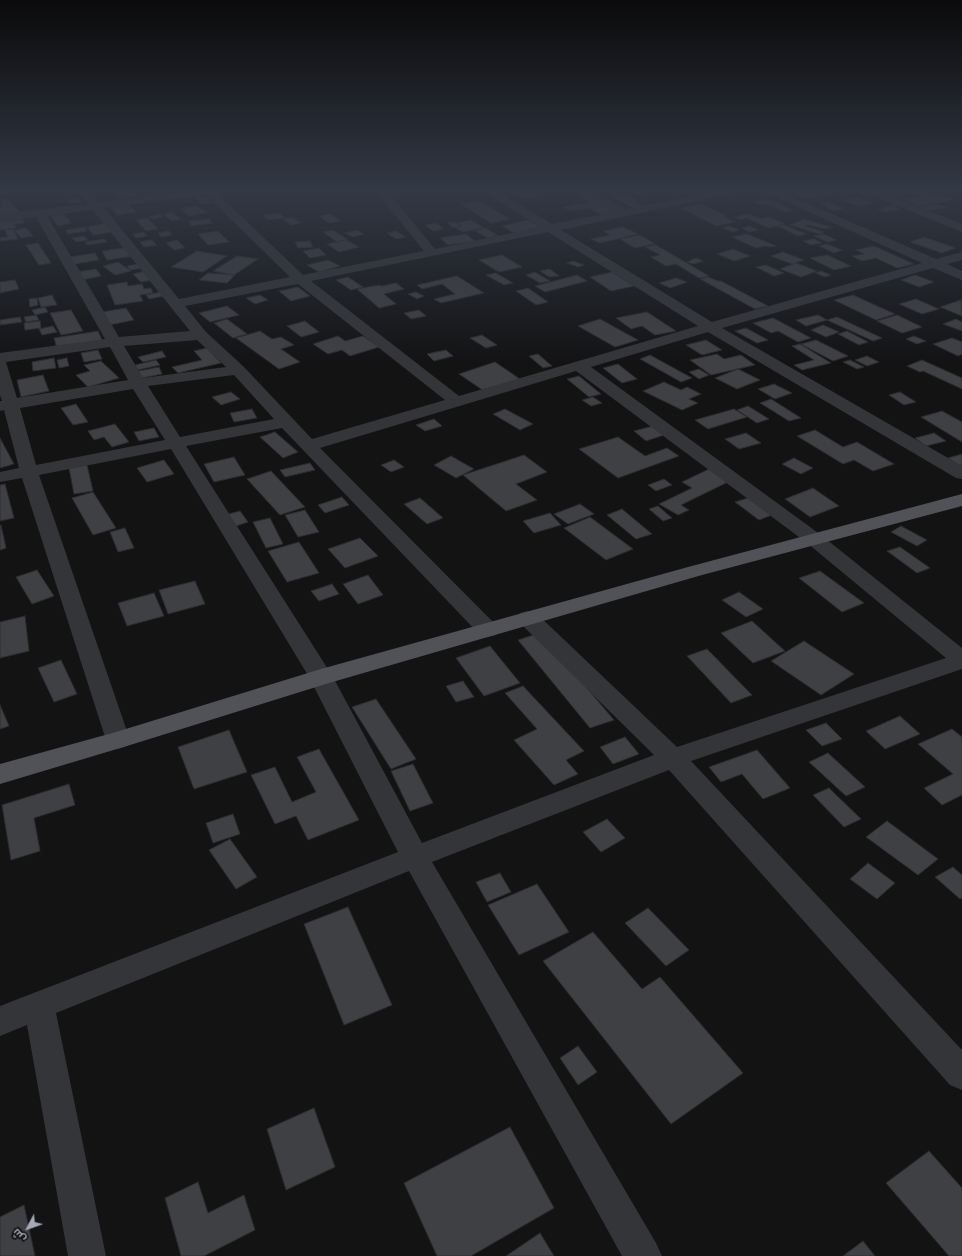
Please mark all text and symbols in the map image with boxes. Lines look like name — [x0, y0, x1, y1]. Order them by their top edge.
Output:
north arrow — [8, 1208, 48, 1248]
text: ش — [10, 1227, 28, 1245]

